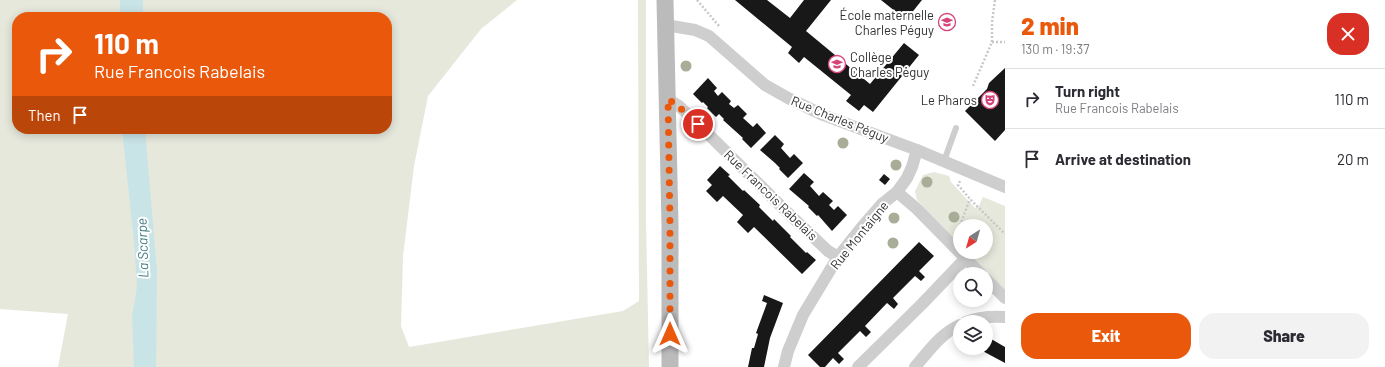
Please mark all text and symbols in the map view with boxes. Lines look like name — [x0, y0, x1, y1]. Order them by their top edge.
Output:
place label: École maternelle Charles Péguy — [840, 7, 934, 38]
text: 2 min — [1021, 11, 1079, 40]
school or university icon: École maternelle Charles Péguy — [937, 12, 957, 32]
button: close — [1327, 13, 1369, 55]
text: 110 m — [94, 26, 159, 60]
icon: right — [28, 28, 80, 80]
text: 130 m · 19:37 — [1021, 41, 1089, 57]
place label: Collège Charles Péguy — [850, 49, 929, 80]
school or university icon: Collège Charles Péguy — [827, 54, 847, 74]
text: Rue Francois Rabelais — [94, 60, 265, 82]
text: Turn right — [1055, 82, 1120, 100]
icon: right — [1021, 88, 1043, 110]
theatre icon: Le Pharos — [980, 90, 1000, 110]
text: 110 m — [1335, 90, 1369, 108]
street label: Rue Charles Péguy — [789, 92, 891, 146]
place label: Le Pharos — [921, 92, 977, 108]
text: Rue Francois Rabelais — [1055, 100, 1179, 116]
icon: arrive — [69, 104, 91, 126]
text: Then — [28, 106, 61, 124]
pin — [681, 107, 715, 141]
icon: arrive — [687, 113, 709, 135]
street label: Rue Francois Rabelais — [721, 146, 821, 244]
icon: arrive — [1021, 148, 1043, 170]
text: Arrive at destination — [1055, 150, 1191, 168]
text: 20 m — [1337, 150, 1369, 168]
street label: Rue Montaigne — [827, 198, 891, 272]
water label: La Scarpe — [132, 218, 152, 278]
north arrow — [953, 219, 993, 259]
map controls — [953, 219, 993, 355]
button: search — [953, 267, 993, 307]
position arrow — [649, 313, 691, 355]
button: Exit — [1021, 313, 1191, 359]
button: Share — [1199, 313, 1369, 359]
button: layers — [953, 315, 993, 355]

